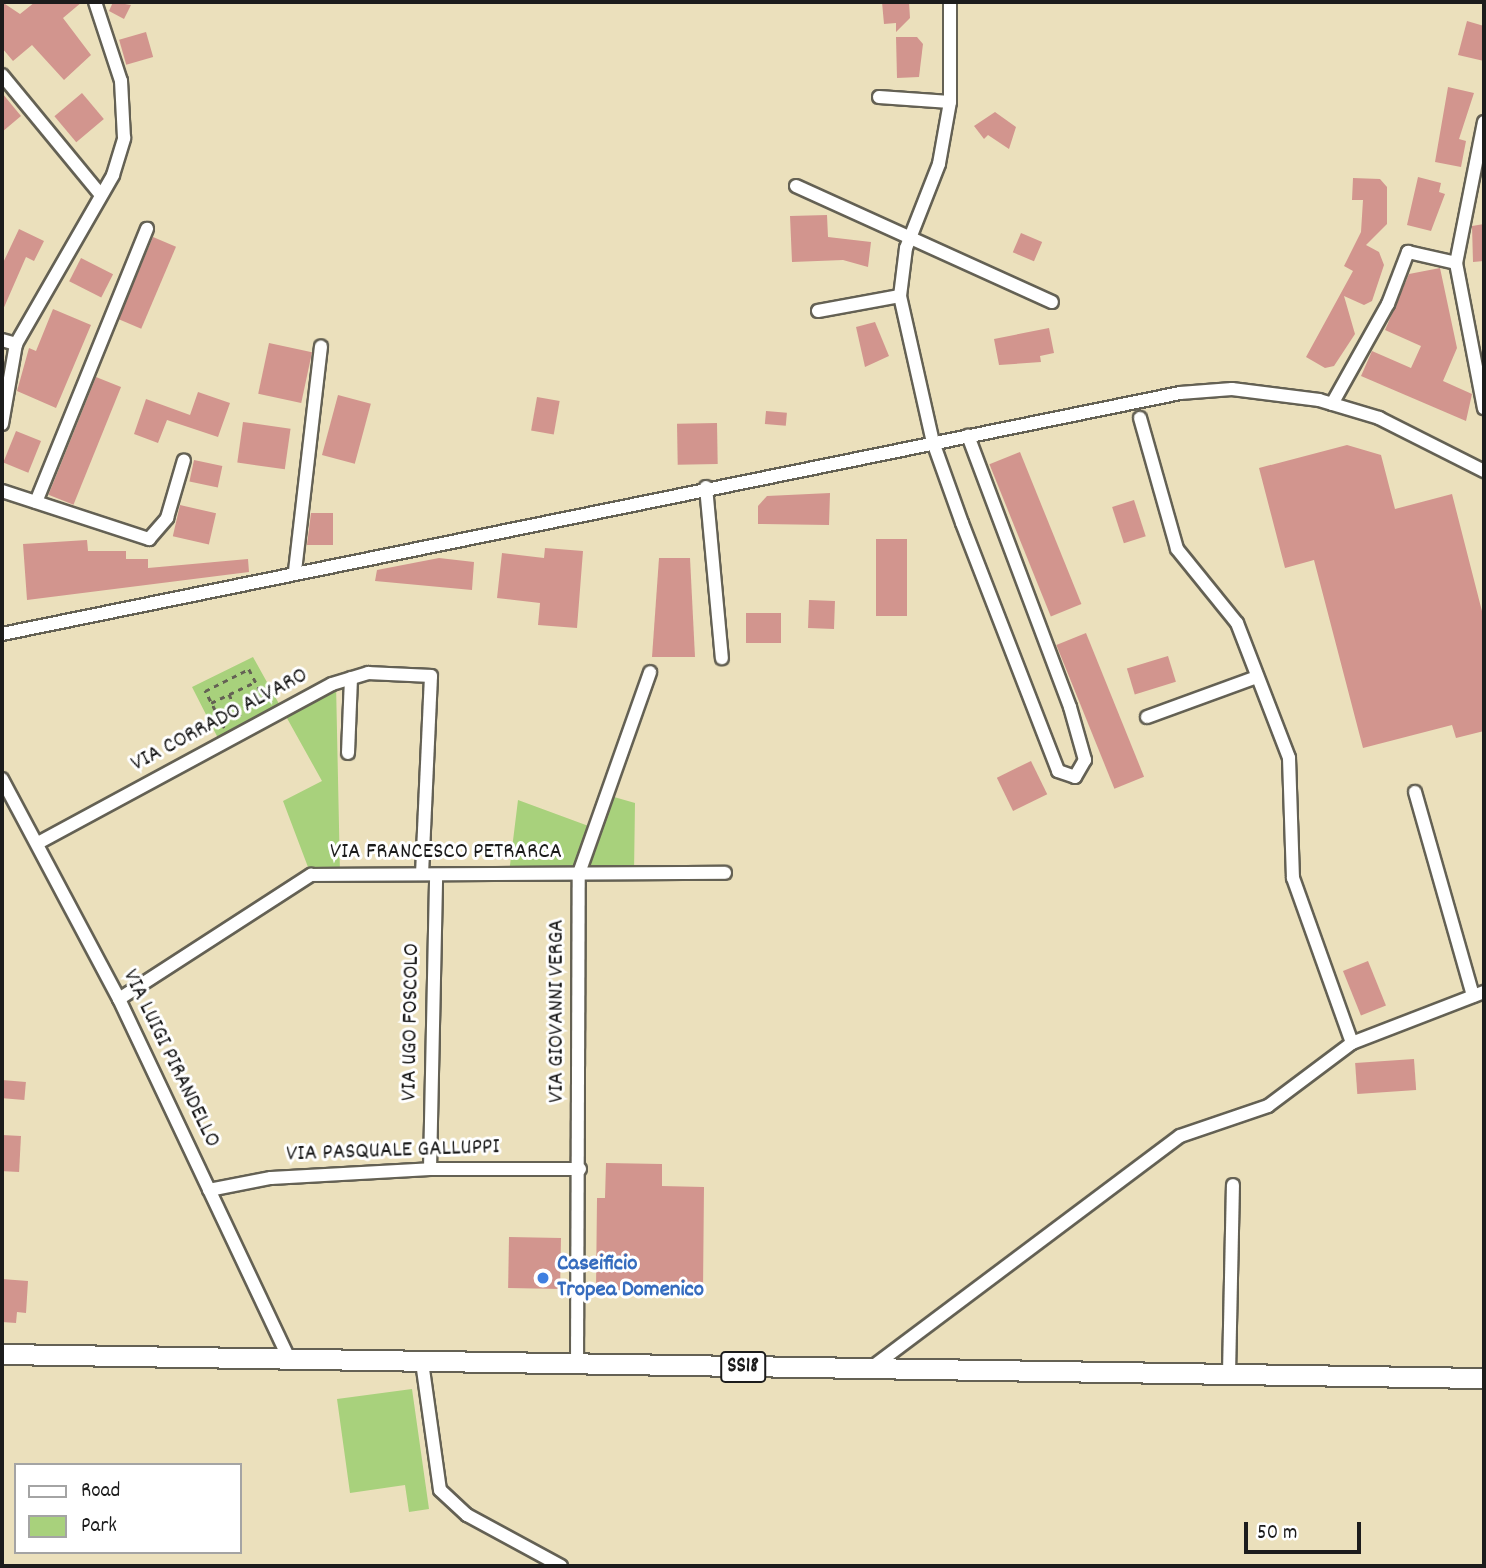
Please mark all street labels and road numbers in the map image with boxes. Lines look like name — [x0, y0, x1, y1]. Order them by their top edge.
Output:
street label: VIA CORRADO ALVARO — [127, 663, 313, 779]
street label: VIA FRANCESCO PETRARCA — [330, 839, 562, 867]
street label: VIA GIOVANNI VERGA — [544, 919, 572, 1103]
street label: VIA UGO FOSCOLO — [397, 943, 427, 1101]
street label: VIA LUIGI PIRANDELLO — [115, 965, 225, 1153]
street label: VIA PASQUALE GALLUPPI — [286, 1134, 500, 1170]
road number: SS18 — [718, 1350, 768, 1384]

